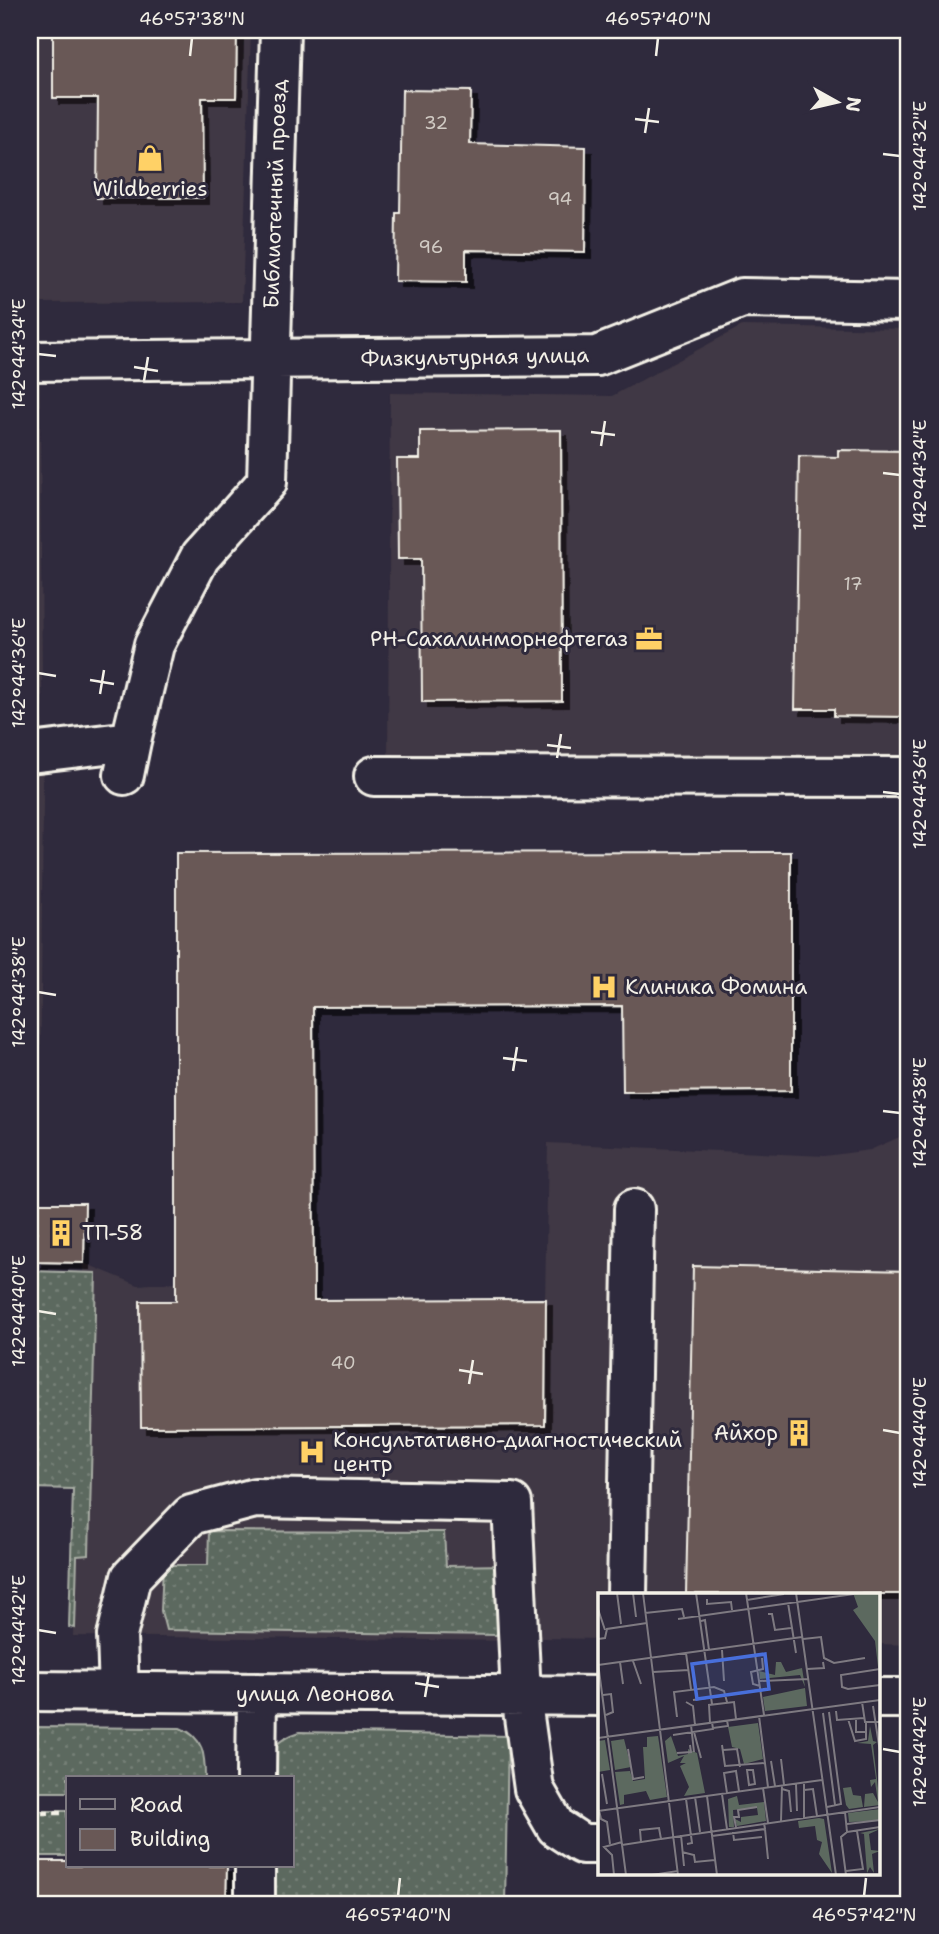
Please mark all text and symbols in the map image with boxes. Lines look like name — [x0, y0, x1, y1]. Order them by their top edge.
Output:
text: 46°57'38"N — [139, 7, 245, 31]
text: 46°57'40"N — [605, 7, 711, 31]
north arrow — [802, 66, 872, 136]
street label: Библиотечный проезд — [257, 79, 293, 309]
text: N — [840, 95, 867, 113]
text: 142°44'32"E — [908, 101, 932, 211]
house number: 32 — [424, 111, 448, 135]
shop icon: Wildberries — [135, 143, 165, 173]
place label: Wildberries — [92, 175, 208, 203]
house number: 94 — [548, 187, 572, 211]
house number: 96 — [419, 235, 443, 259]
text: 142°44'34"E — [7, 298, 31, 410]
street label: Физкультурная улица — [360, 341, 590, 373]
text: 142°44'34"E — [908, 419, 932, 531]
house number: 17 — [843, 572, 863, 596]
text: 142°44'36"E — [7, 618, 31, 728]
office icon: РН-Сахалинморнефтегаз — [634, 624, 664, 654]
place label: РН-Сахалинморнефтегаз — [370, 625, 628, 653]
text: 142°44'36"E — [908, 739, 932, 849]
text: 142°44'38"E — [7, 936, 31, 1048]
hospital icon: Клиника Фомина — [589, 972, 619, 1002]
place label: Клиника Фомина — [625, 973, 807, 1001]
text: 142°44'38"E — [908, 1057, 932, 1169]
building icon: ТП-58 — [46, 1218, 76, 1248]
place label: ТП-58 — [82, 1219, 143, 1247]
text: 142°44'40"E — [7, 1255, 31, 1367]
house number: 40 — [330, 1351, 356, 1375]
text: 142°44'40"E — [908, 1377, 932, 1489]
building icon: Айхор — [784, 1418, 814, 1448]
place label: Айхор — [714, 1419, 778, 1447]
place label: Консультативно-диагностический центр — [333, 1426, 683, 1478]
hospital icon: Консультативно-диагностический центр — [297, 1437, 327, 1467]
text: 142°44'42"E — [7, 1575, 31, 1685]
inset map — [598, 1593, 880, 1874]
street label: улица Леонова — [236, 1680, 394, 1708]
text: 142°44'42"E — [908, 1697, 932, 1807]
legend — [66, 1776, 294, 1868]
text: Road — [130, 1791, 183, 1819]
text: Building — [130, 1825, 210, 1853]
text: 46°57'40"N — [345, 1903, 451, 1927]
text: 46°57'42"N — [811, 1903, 917, 1927]

